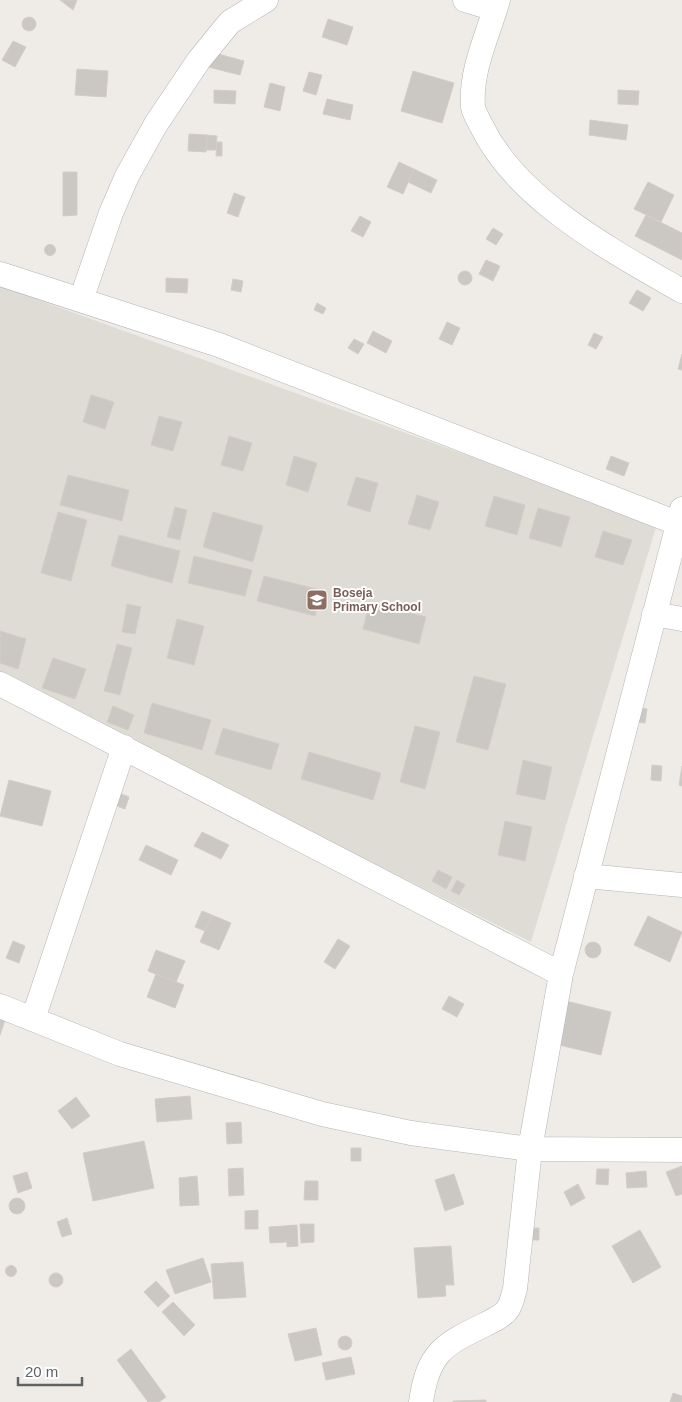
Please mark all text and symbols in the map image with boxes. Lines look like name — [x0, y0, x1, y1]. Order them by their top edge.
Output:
place label: Boseja Primary School — [333, 586, 421, 614]
school or university icon: Boseja Primary School — [305, 588, 329, 612]
scale bar — [18, 1354, 81, 1386]
text: 20 m — [25, 1363, 58, 1380]

